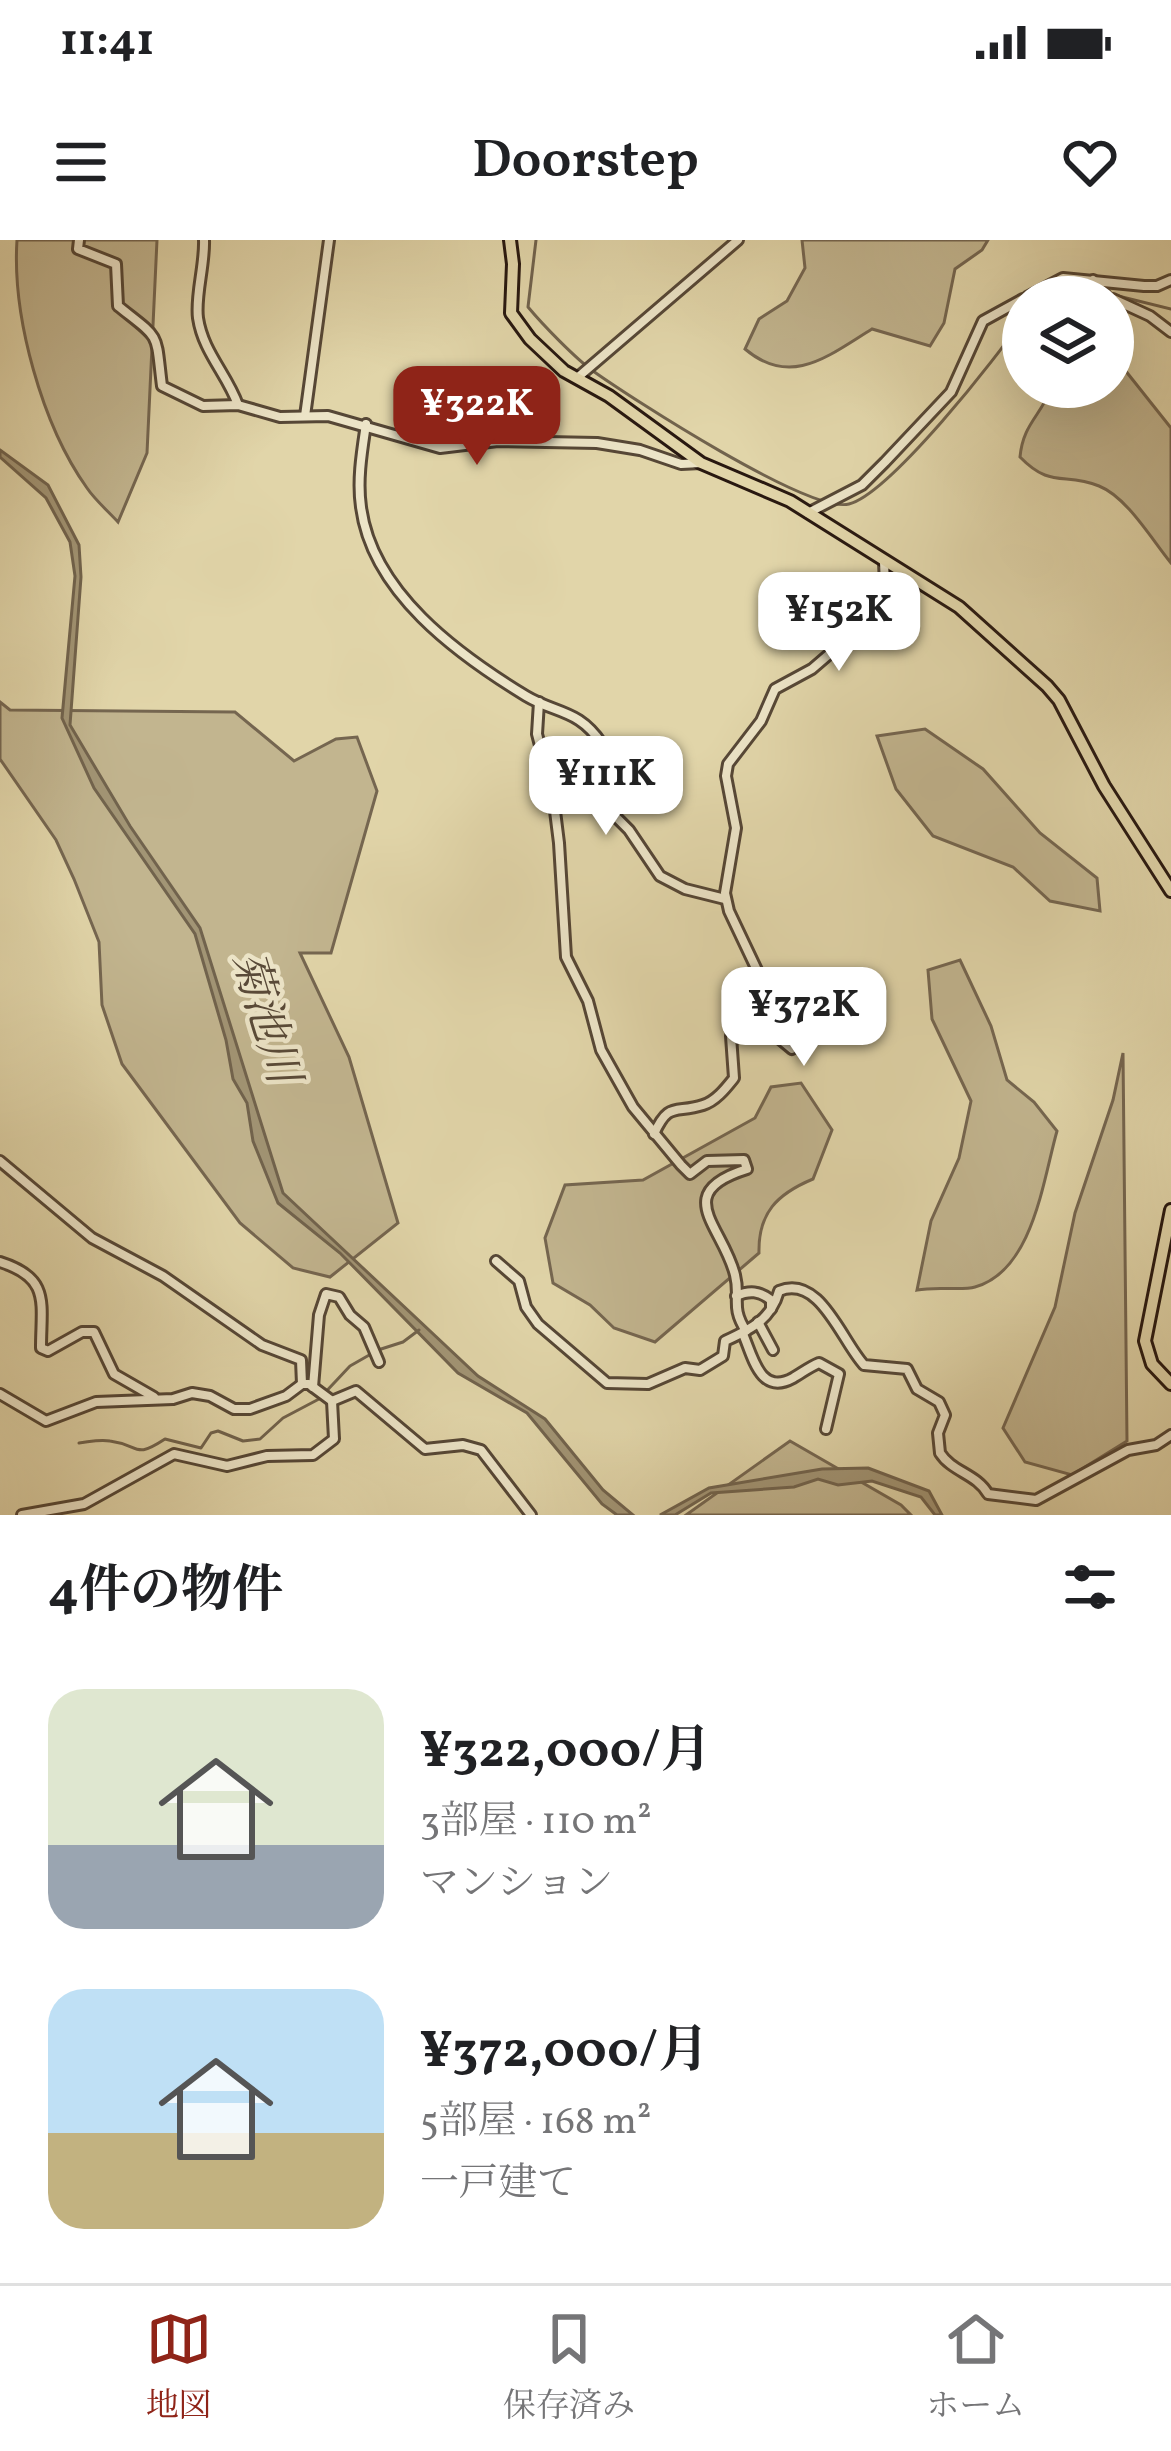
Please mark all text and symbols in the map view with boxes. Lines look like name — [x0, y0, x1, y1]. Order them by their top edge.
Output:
text: 11:41 — [60, 11, 154, 74]
text: Doorstep — [472, 125, 699, 200]
icon: menu — [48, 129, 114, 195]
icon: heart — [1057, 129, 1123, 195]
map controls — [1002, 276, 1134, 408]
button: layers — [1002, 276, 1134, 408]
pin: ¥322K — [393, 366, 561, 468]
text: ¥322K — [420, 378, 534, 432]
pin: ¥152K — [755, 572, 923, 674]
text: ¥152K — [785, 584, 893, 638]
pin: ¥111K — [522, 736, 690, 838]
text: ¥111K — [556, 748, 656, 802]
water label: 菊池川 — [213, 944, 314, 1097]
pin: ¥372K — [720, 967, 888, 1069]
text: ¥372K — [748, 979, 860, 1033]
icon: filters — [1057, 1554, 1123, 1620]
text: 4件の物件 — [48, 1557, 283, 1628]
text: ¥322,000/月 — [420, 1717, 712, 1788]
icon: home — [144, 1737, 288, 1881]
text: 3部屋 · 110 m² — [420, 1796, 652, 1850]
text: マンション — [420, 1858, 613, 1912]
text: ¥372,000/月 — [420, 2017, 709, 2088]
icon: home — [144, 2037, 288, 2181]
text: 5部屋 · 168 m² — [420, 2096, 651, 2150]
text: 一戸建て — [420, 2158, 576, 2212]
tab: 地図 — [146, 2306, 212, 2431]
tab: 保存済み — [503, 2306, 635, 2431]
tab: ホーム — [926, 2306, 1025, 2431]

